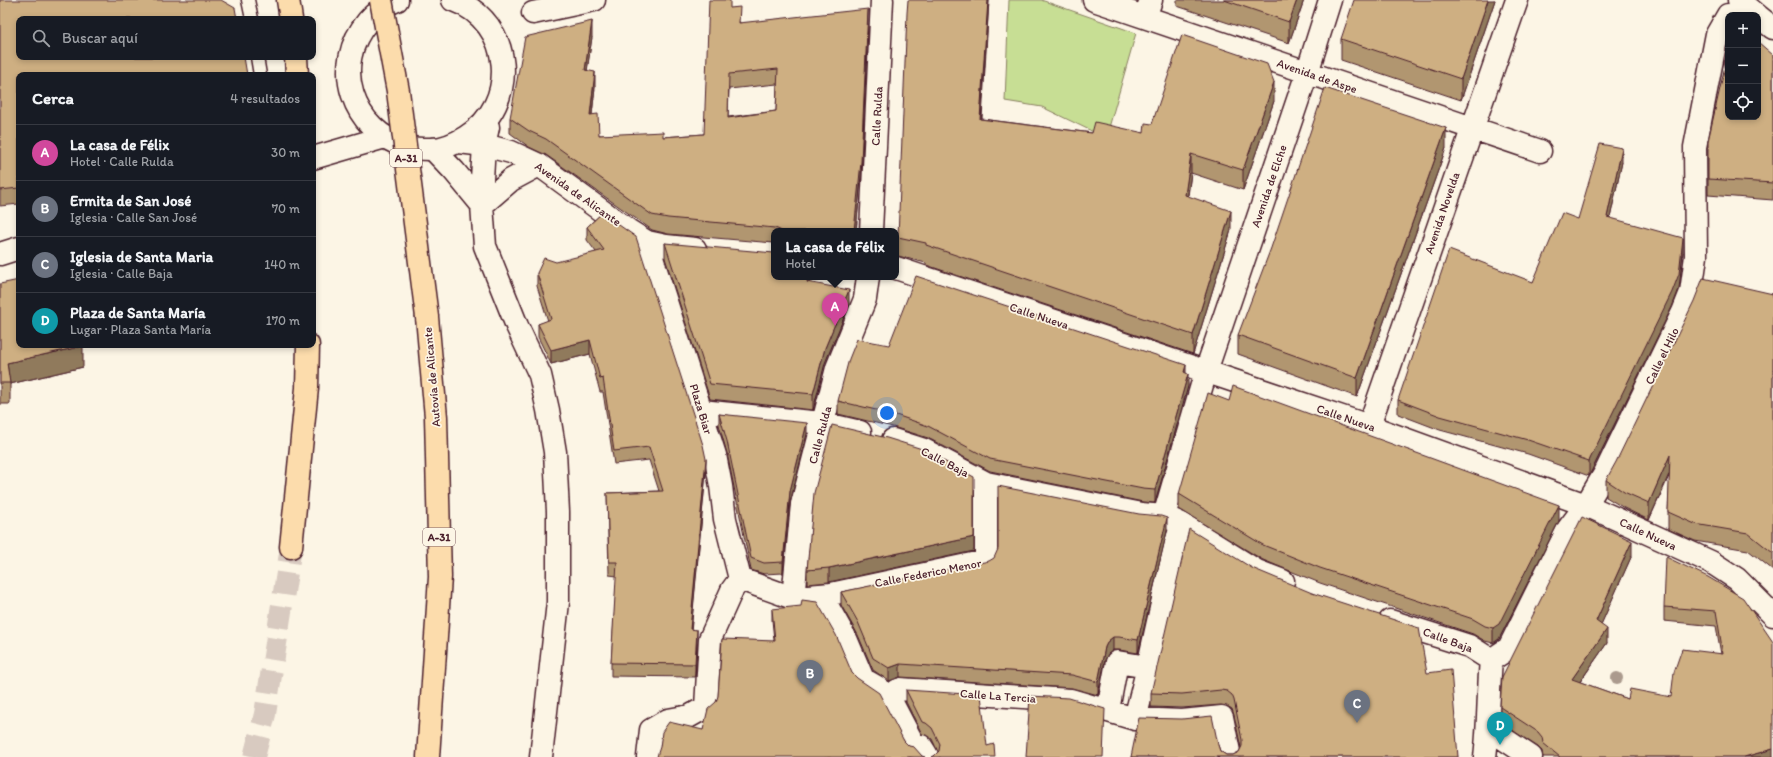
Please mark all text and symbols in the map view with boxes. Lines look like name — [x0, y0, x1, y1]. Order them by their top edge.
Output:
map controls — [1725, 12, 1761, 120]
button: + — [1725, 12, 1761, 48]
search box — [16, 16, 316, 60]
icon: search — [30, 27, 52, 49]
text: Buscar aquí — [62, 29, 138, 47]
button: − — [1725, 48, 1761, 84]
street label: Avenida de Aspe — [1275, 56, 1359, 96]
button: locate — [1725, 84, 1761, 120]
street label: Calle Rulda — [868, 85, 886, 146]
text: Cerca — [32, 88, 74, 108]
text: 4 resultados — [230, 91, 300, 106]
text: La casa de Félix — [70, 136, 169, 154]
street label: Avenida de Elche — [1248, 143, 1290, 229]
text: A — [41, 145, 49, 160]
text: 30 m — [271, 145, 300, 160]
road number: A-31 — [390, 149, 422, 167]
text: Hotel · Calle Rulda — [70, 154, 174, 169]
street label: Avenida de Alicante — [532, 159, 624, 229]
street label: Avenida Novelda — [1421, 170, 1463, 256]
text: Ermita de San José — [70, 192, 191, 210]
text: B — [41, 201, 49, 216]
text: 70 m — [272, 201, 300, 216]
text: Iglesia · Calle San José — [70, 210, 197, 225]
popup — [771, 228, 899, 280]
text: La casa de Félix — [785, 238, 885, 256]
text: Iglesia de Santa Maria — [70, 248, 213, 266]
text: Hotel — [785, 256, 816, 271]
text: C — [41, 257, 49, 272]
text: 140 m — [264, 257, 300, 272]
text: Iglesia · Calle Baja — [70, 266, 173, 281]
pin: A — [822, 293, 848, 326]
street label: Calle Nueva — [1008, 300, 1070, 332]
text: Plaza de Santa María — [70, 304, 206, 322]
text: D — [41, 313, 49, 328]
text: 170 m — [266, 313, 300, 328]
text: Lugar · Plaza Santa María — [70, 322, 211, 337]
street label: Calle el Hilo — [1642, 325, 1682, 387]
street label: Autovía de Alicante — [421, 326, 443, 428]
street label: Plaza Biar — [687, 382, 715, 436]
street label: Calle Nueva — [1315, 401, 1377, 435]
your location — [877, 403, 897, 423]
street label: Calle Rulda — [806, 404, 835, 466]
street label: Calle Baja — [919, 444, 972, 480]
street label: Calle Nueva — [1617, 515, 1679, 553]
road number: A-31 — [423, 528, 455, 546]
street label: Calle Federico Menor — [873, 556, 983, 590]
street label: Calle Baja — [1421, 624, 1476, 656]
pin: B — [797, 660, 823, 693]
street label: Calle La Tercia — [960, 686, 1037, 706]
pin: C — [1344, 690, 1370, 723]
pin: D — [1487, 712, 1513, 745]

